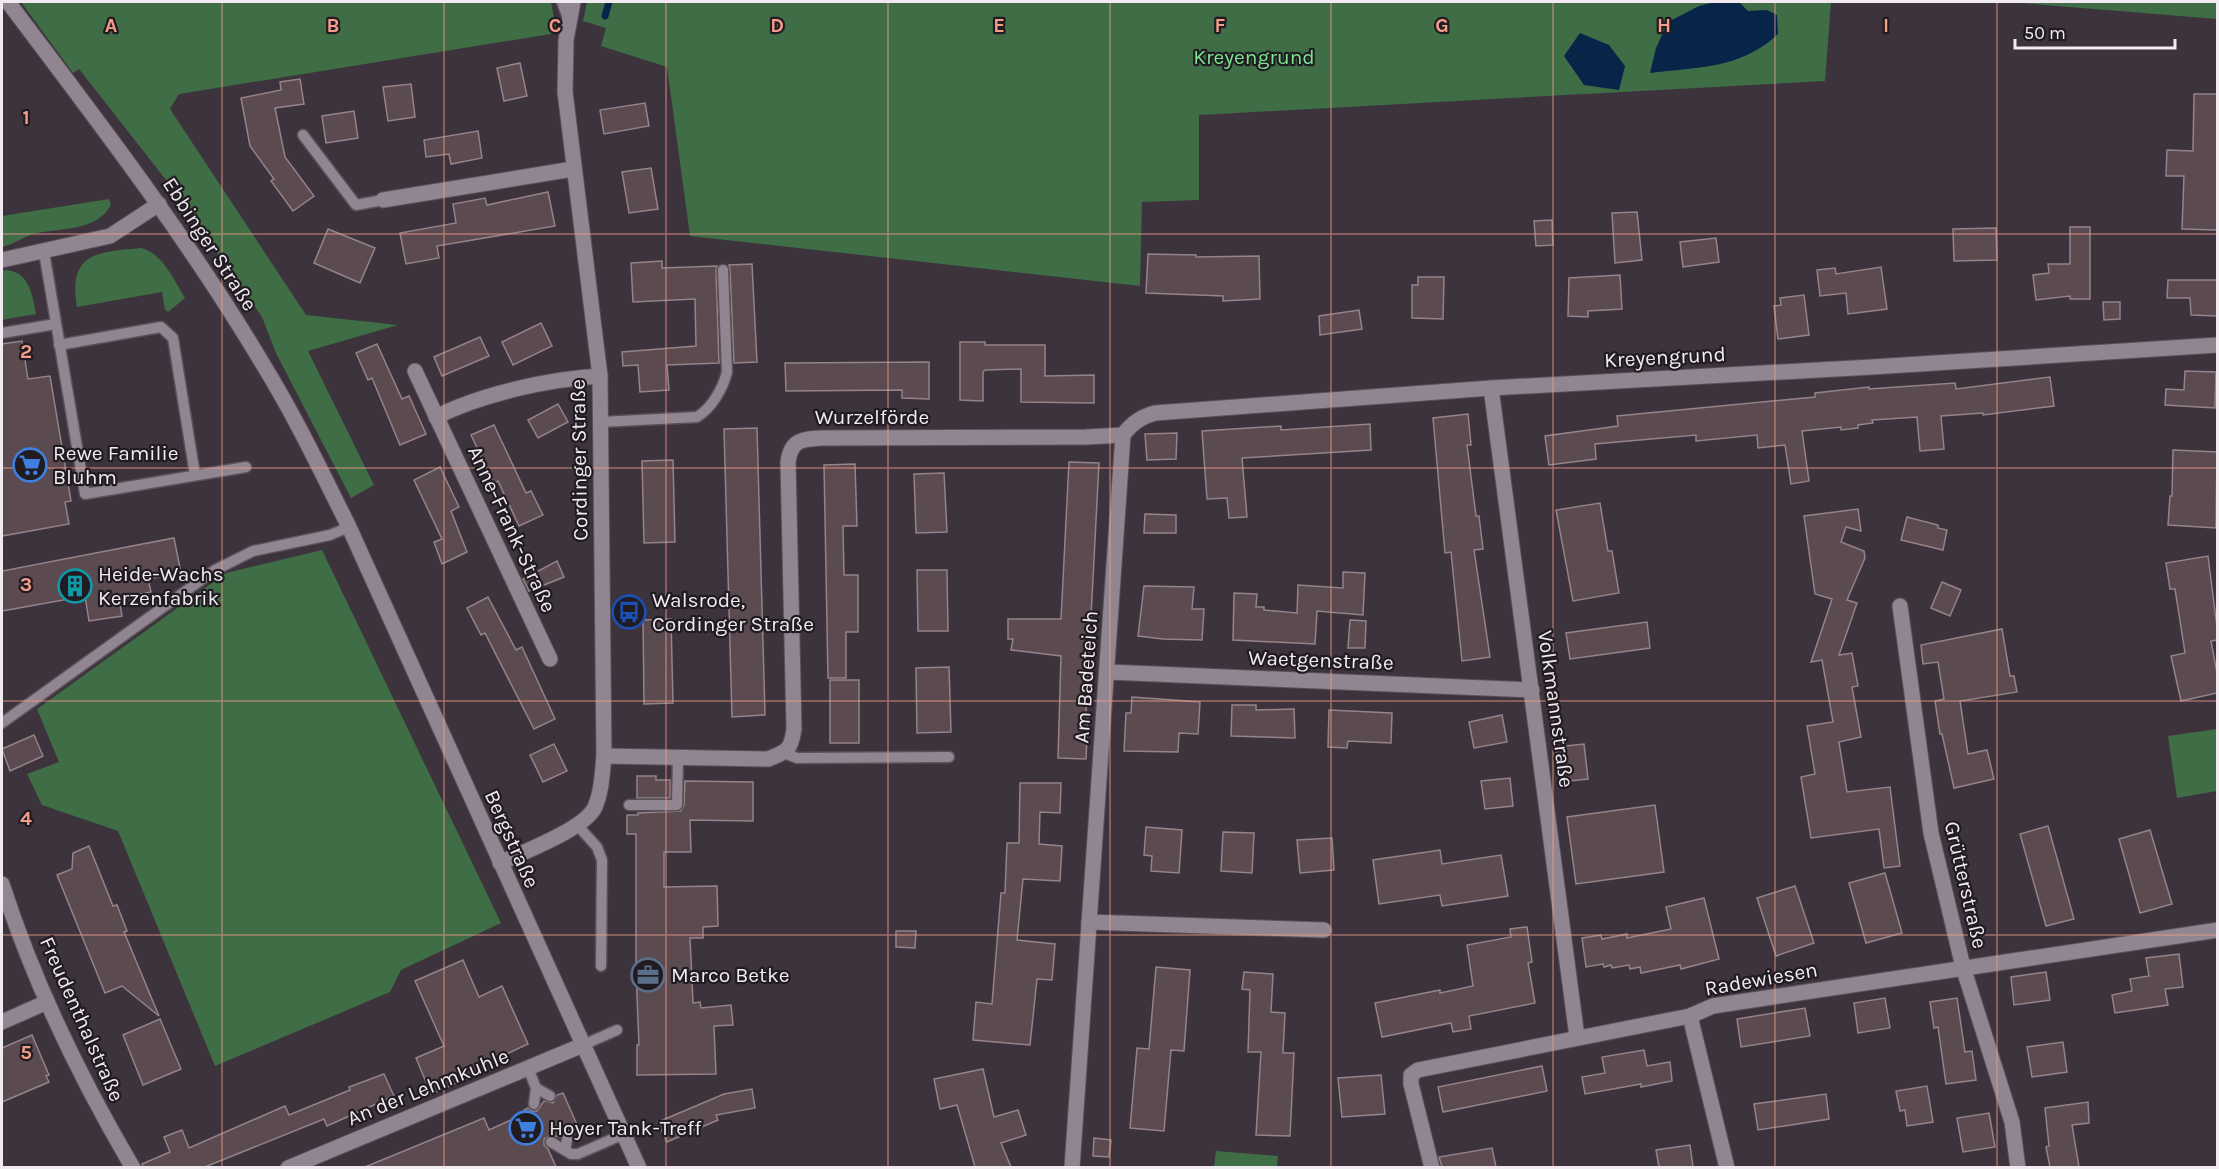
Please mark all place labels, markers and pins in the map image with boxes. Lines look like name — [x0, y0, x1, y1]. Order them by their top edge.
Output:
place label: Rewe Familie Bluhm — [53, 441, 179, 489]
supermarket icon: Rewe Familie Bluhm — [12, 447, 48, 483]
place label: Heide-Wachs Kerzenfabrik — [98, 562, 224, 610]
building icon: Heide-Wachs Kerzenfabrik — [57, 568, 93, 604]
place label: Walsrode, Cordinger Straße — [652, 588, 814, 636]
bus stop icon: Walsrode, Cordinger Straße — [611, 594, 647, 630]
office icon: Marco Betke — [630, 957, 666, 993]
place label: Marco Betke — [671, 963, 790, 987]
supermarket icon: Hoyer Tank-Treff — [508, 1110, 544, 1146]
place label: Hoyer Tank-Treff — [549, 1116, 702, 1140]

